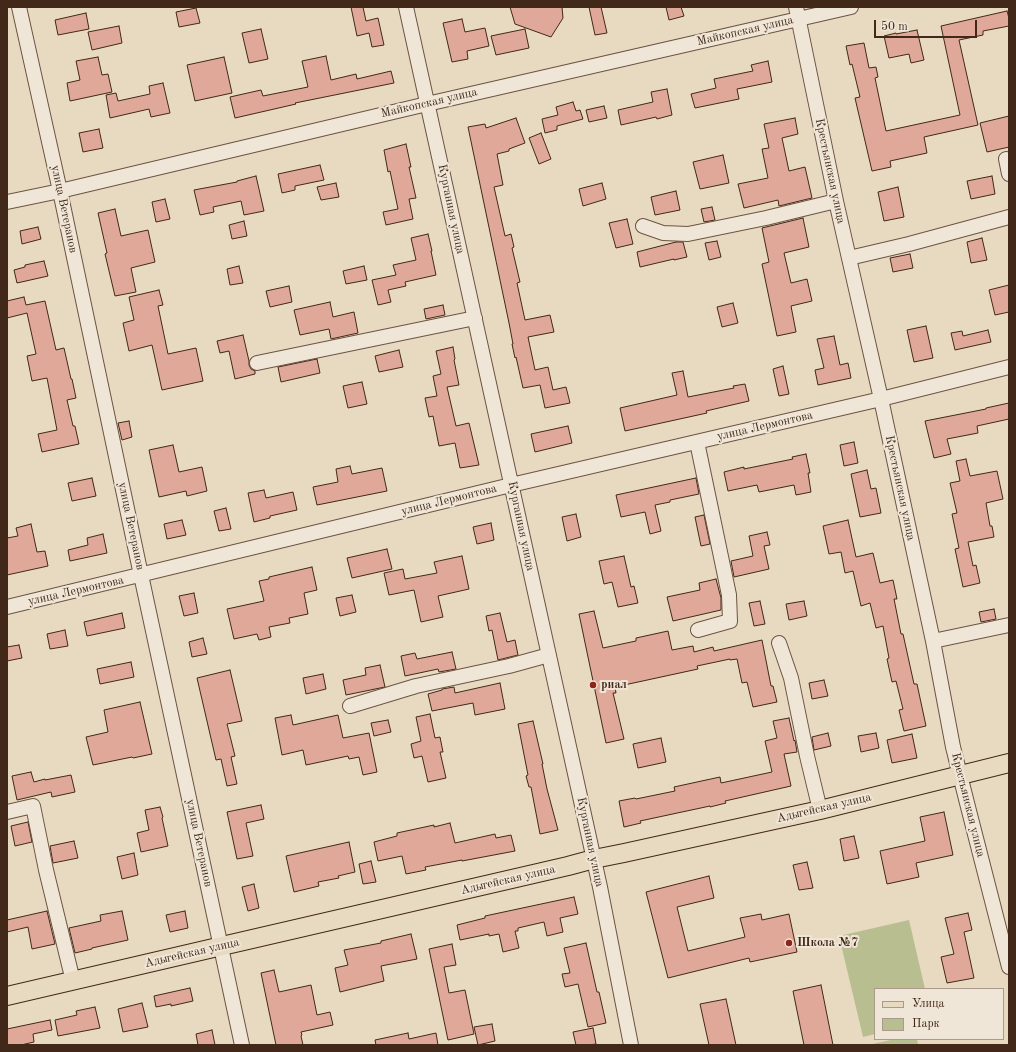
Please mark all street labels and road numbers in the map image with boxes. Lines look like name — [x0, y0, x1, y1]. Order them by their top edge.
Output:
street label: Майкопская улица — [695, 13, 795, 49]
street label: Майкопская улица — [379, 85, 479, 121]
street label: Крестьянская улица — [812, 117, 848, 225]
street label: Курганная улица — [434, 163, 468, 255]
street label: улица Ветеранов — [48, 164, 80, 254]
street label: улица Лермонтова — [716, 408, 814, 444]
street label: Крестьянская улица — [882, 434, 918, 542]
street label: Курганная улица — [504, 480, 538, 572]
street label: улица Ветеранов — [115, 481, 147, 571]
street label: улица Лермонтова — [400, 481, 498, 519]
street label: улица Лермонтова — [27, 573, 125, 609]
street label: Крестьянская улица — [948, 751, 988, 859]
street label: Адыгейская улица — [775, 790, 873, 826]
street label: Курганная улица — [573, 796, 607, 888]
street label: улица Ветеранов — [183, 798, 215, 888]
street label: Адыгейская улица — [459, 862, 557, 898]
street label: Адыгейская улица — [143, 935, 241, 971]

